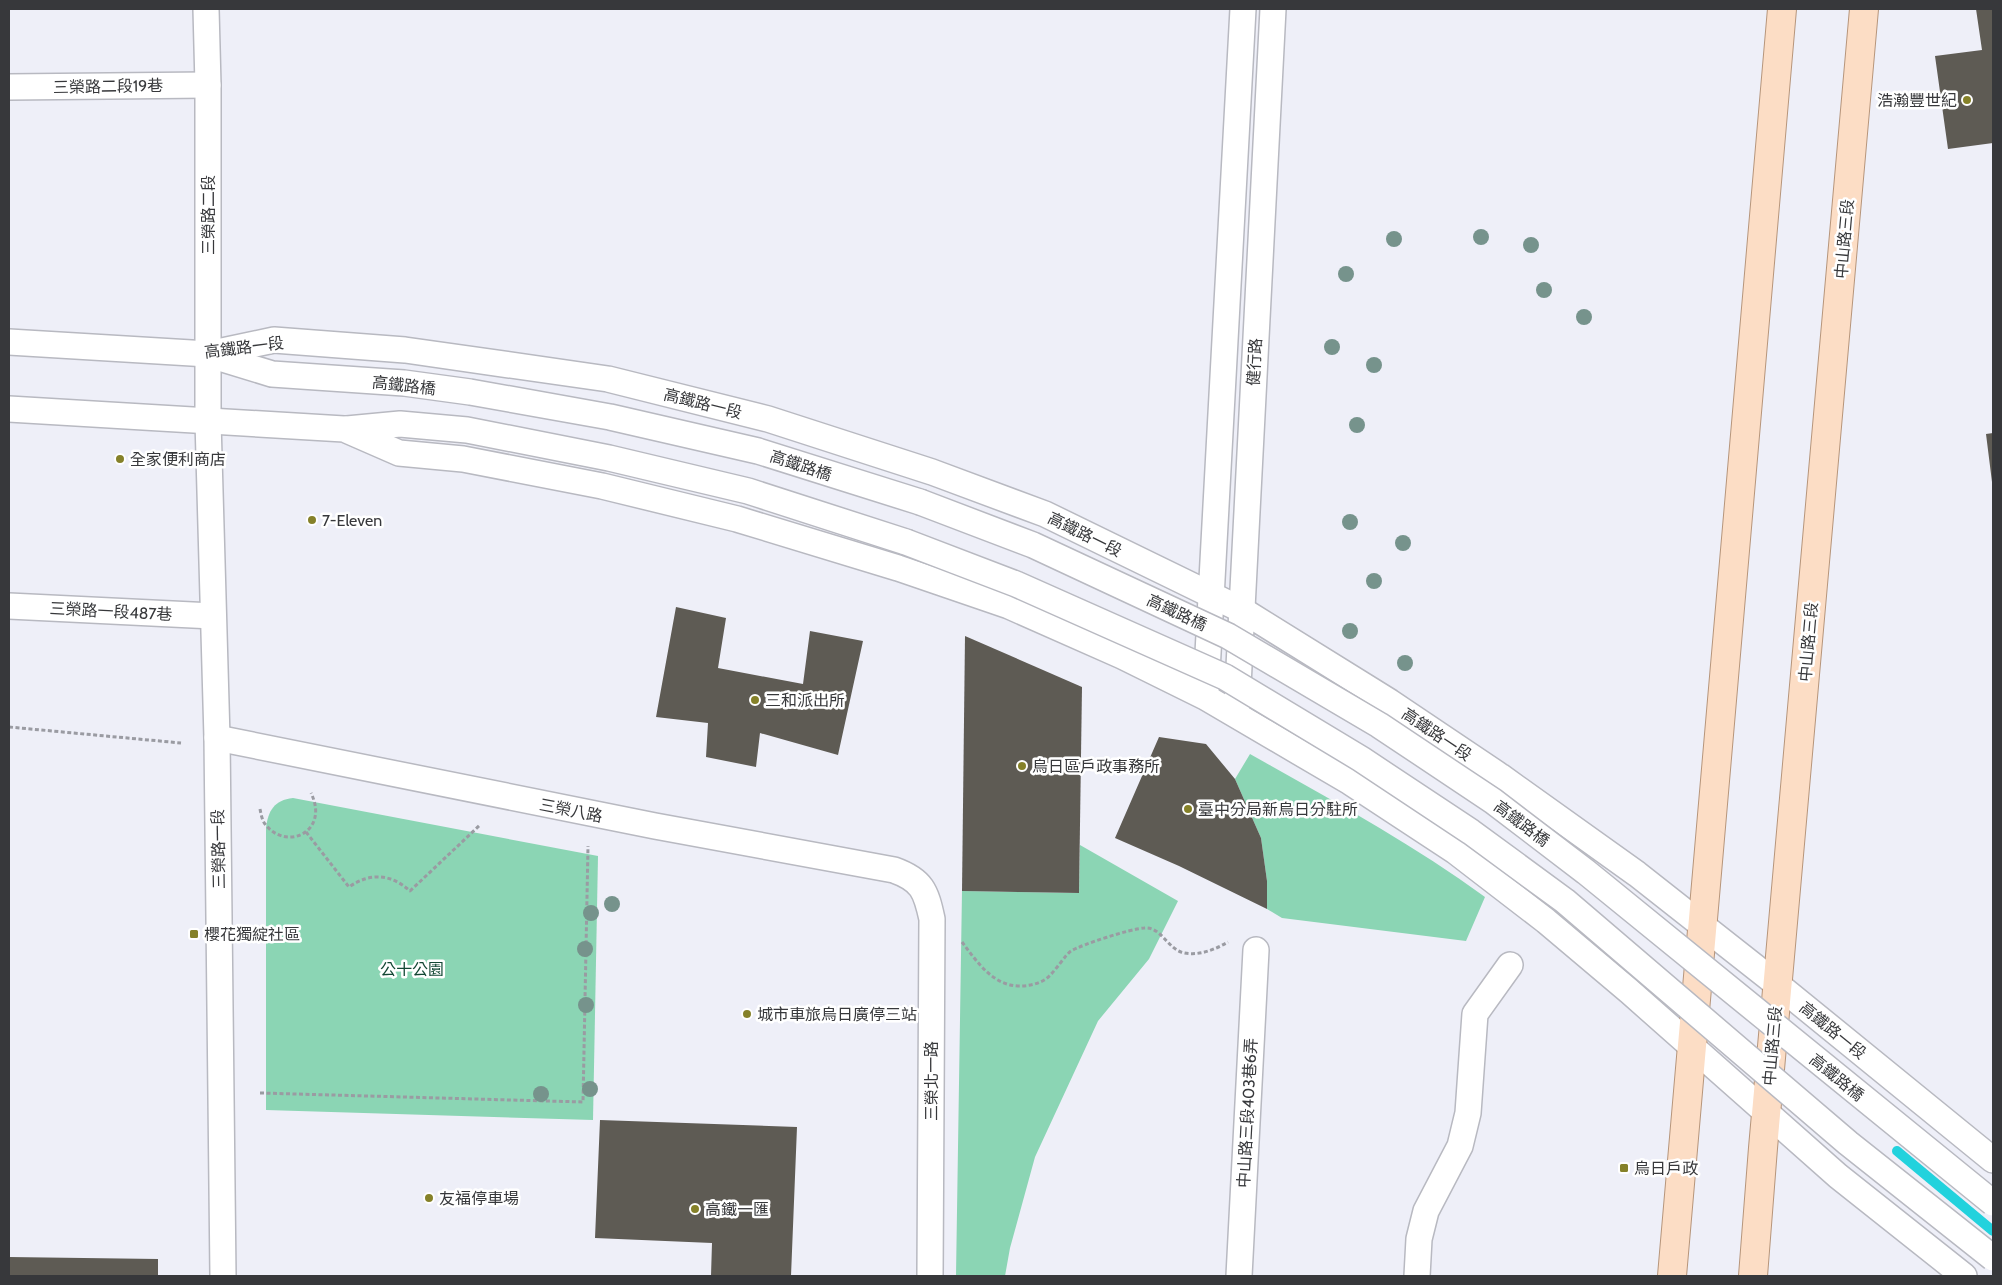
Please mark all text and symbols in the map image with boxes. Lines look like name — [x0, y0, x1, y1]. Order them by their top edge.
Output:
street label: 三榮路二段19巷 — [53, 76, 163, 97]
place label: 浩瀚豐世紀 — [1877, 91, 1957, 110]
marker: 浩瀚豐世紀 — [1961, 94, 1973, 106]
street label: 三榮路二段 — [199, 175, 218, 255]
street label: 中山路三段 — [1832, 198, 1857, 280]
street label: 高鐵路一段 — [203, 333, 285, 362]
street label: 健行路 — [1244, 338, 1265, 386]
street label: 高鐵路橋 — [371, 373, 437, 398]
street label: 高鐵路一段 — [662, 385, 744, 422]
street label: 高鐵路橋 — [767, 447, 834, 484]
place label: 全家便利商店 — [130, 450, 226, 469]
marker: 全家便利商店 — [114, 453, 126, 465]
street label: 高鐵路一段 — [1045, 508, 1125, 561]
place label: 7-Eleven — [322, 511, 382, 530]
marker: 7-Eleven — [306, 514, 318, 526]
street label: 高鐵路橋 — [1144, 590, 1210, 635]
street label: 三榮路一段487巷 — [49, 599, 173, 624]
street label: 中山路三段 — [1796, 601, 1821, 683]
place label: 三和派出所 — [765, 691, 845, 710]
marker: 三和派出所 — [749, 694, 761, 706]
street label: 高鐵路一段 — [1398, 704, 1475, 765]
place label: 烏日區戶政事務所 — [1032, 757, 1160, 776]
marker: 烏日區戶政事務所 — [1016, 760, 1028, 772]
street label: 三榮八路 — [538, 795, 604, 826]
street label: 高鐵路橋 — [1490, 797, 1553, 850]
place label: 臺中分局新烏日分駐所 — [1198, 800, 1358, 819]
marker: 臺中分局新烏日分駐所 — [1182, 803, 1194, 815]
street label: 三榮路一段 — [208, 809, 229, 889]
place label: 櫻花獨綻社區 — [204, 925, 300, 944]
marker: 櫻花獨綻社區 — [188, 928, 200, 940]
park label: 公十公園 — [380, 960, 444, 979]
street label: 高鐵路一段 — [1796, 998, 1870, 1063]
place label: 城市車旅烏日廣停三站 — [757, 1005, 917, 1024]
street label: 中山路三段 — [1760, 1005, 1785, 1087]
marker: 城市車旅烏日廣停三站 — [741, 1008, 753, 1020]
street label: 中山路三段403巷6弄 — [1234, 1038, 1261, 1189]
street label: 三榮北一路 — [922, 1041, 941, 1121]
street label: 高鐵路橋 — [1806, 1050, 1868, 1105]
place label: 烏日戶政 — [1634, 1159, 1698, 1178]
marker: 烏日戶政 — [1618, 1162, 1630, 1174]
place label: 友福停車場 — [439, 1189, 519, 1208]
marker: 友福停車場 — [423, 1192, 435, 1204]
place label: 高鐵一匯 — [705, 1200, 769, 1219]
marker: 高鐵一匯 — [689, 1203, 701, 1215]

